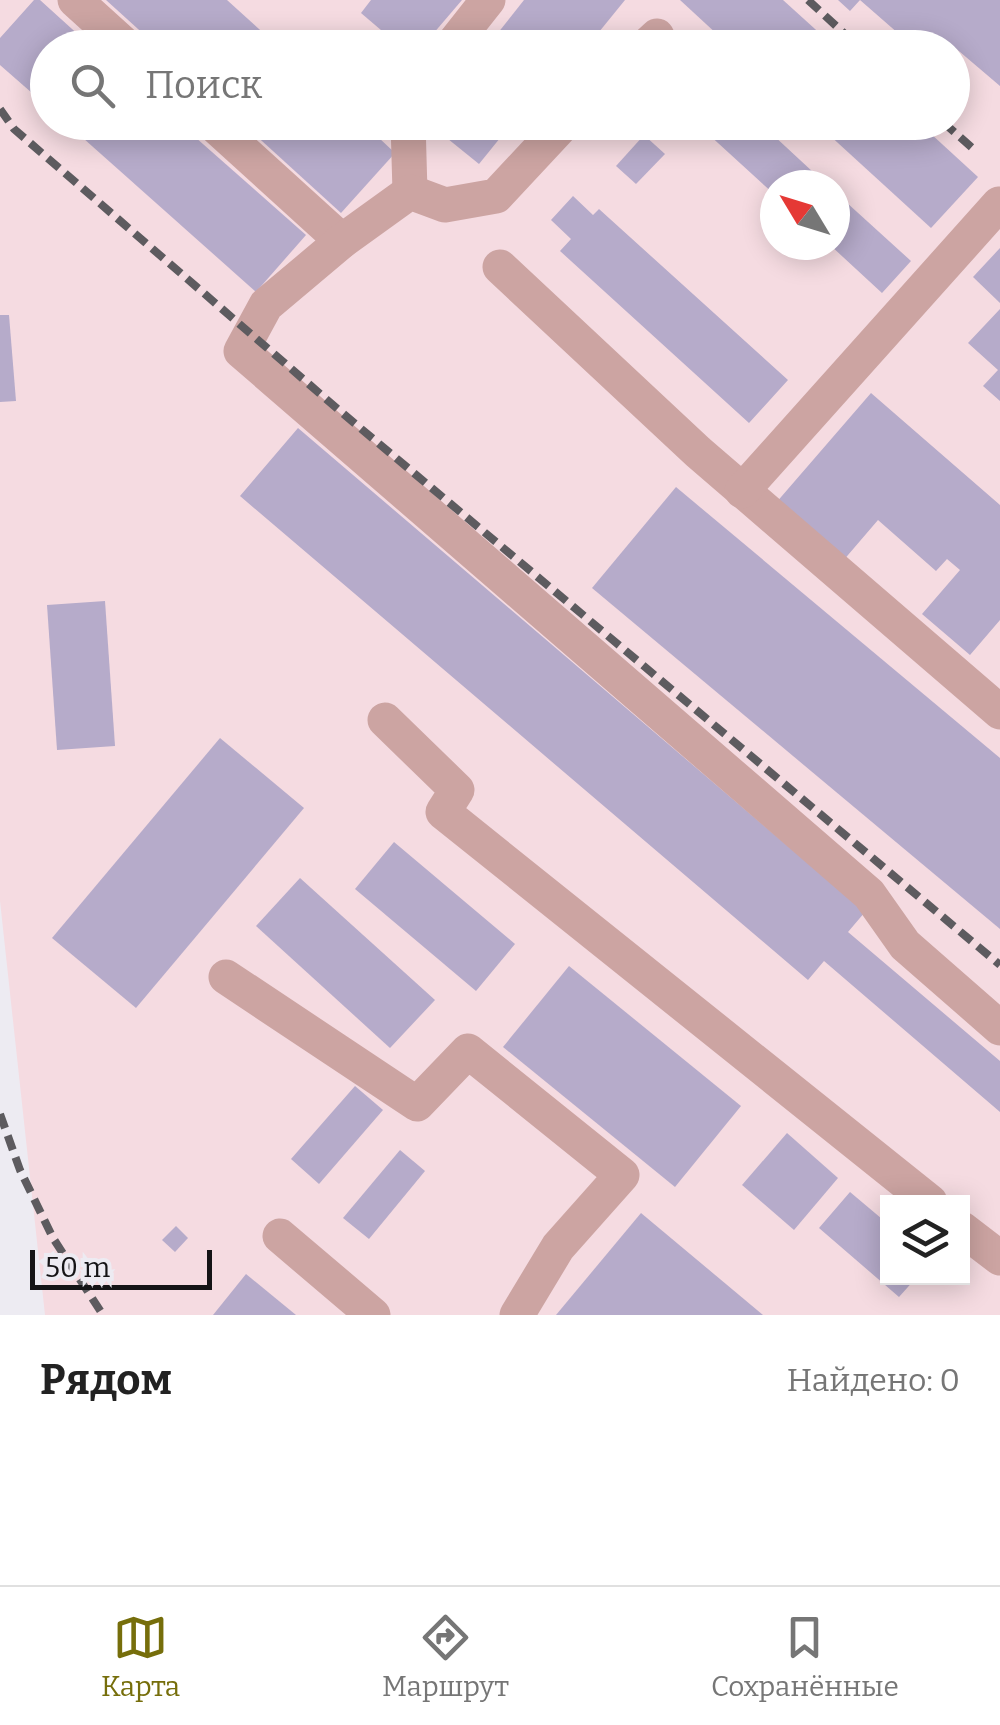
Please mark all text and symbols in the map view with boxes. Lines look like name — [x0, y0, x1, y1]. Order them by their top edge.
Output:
search box — [30, 30, 970, 140]
icon: search — [65, 58, 120, 113]
text: Поиск — [145, 62, 262, 108]
north arrow — [760, 170, 850, 260]
map controls — [880, 1195, 970, 1285]
button: layers — [880, 1195, 970, 1285]
scale bar — [30, 1245, 212, 1290]
text: 50 m — [45, 1251, 110, 1284]
text: Рядом — [40, 1355, 172, 1405]
text: Найдено: 0 — [787, 1361, 960, 1399]
tab: Карта — [101, 1610, 180, 1703]
tab: Маршрут — [382, 1610, 509, 1703]
tab: Сохранённые — [711, 1610, 899, 1703]

